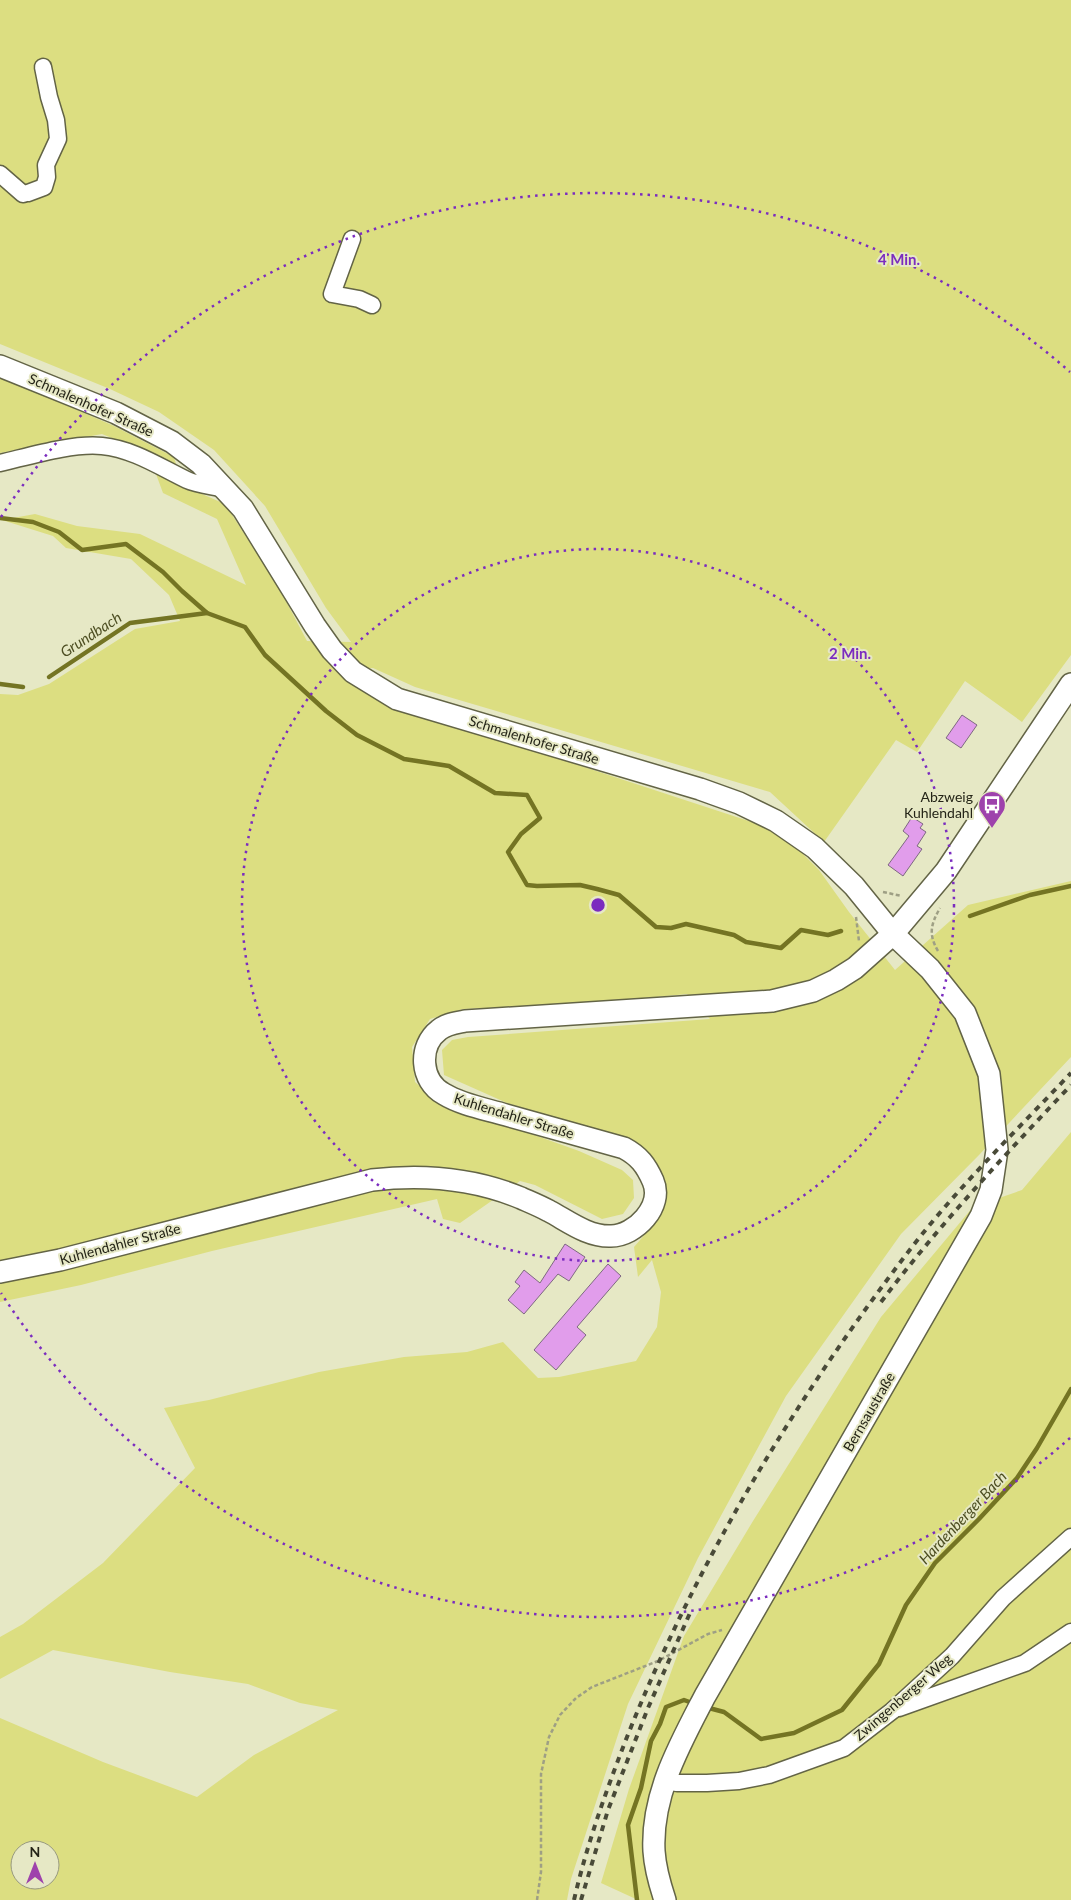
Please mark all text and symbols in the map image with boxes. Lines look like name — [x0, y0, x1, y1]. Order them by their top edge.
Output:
text: 4 Min. — [878, 250, 920, 268]
street label: Schmalenhofer Straße — [26, 369, 156, 440]
water label: Grundbach — [56, 608, 124, 661]
text: 2 Min. — [829, 644, 871, 662]
street label: Schmalenhofer Straße — [467, 712, 601, 767]
place label: Abzweig Kuhlendahl — [904, 788, 973, 821]
bus stop icon: Abzweig Kuhlendahl — [977, 790, 1007, 829]
centre of rings — [589, 896, 607, 914]
street label: Kuhlendahler Straße — [452, 1089, 576, 1142]
street label: Kuhlendahler Straße — [58, 1219, 182, 1268]
street label: Bernsaustraße — [839, 1369, 898, 1454]
water label: Hardenberger Bach — [915, 1467, 1010, 1567]
street label: Zwingenberger Weg — [850, 1650, 955, 1744]
north arrow — [10, 1840, 60, 1890]
text: N — [30, 1843, 40, 1860]

